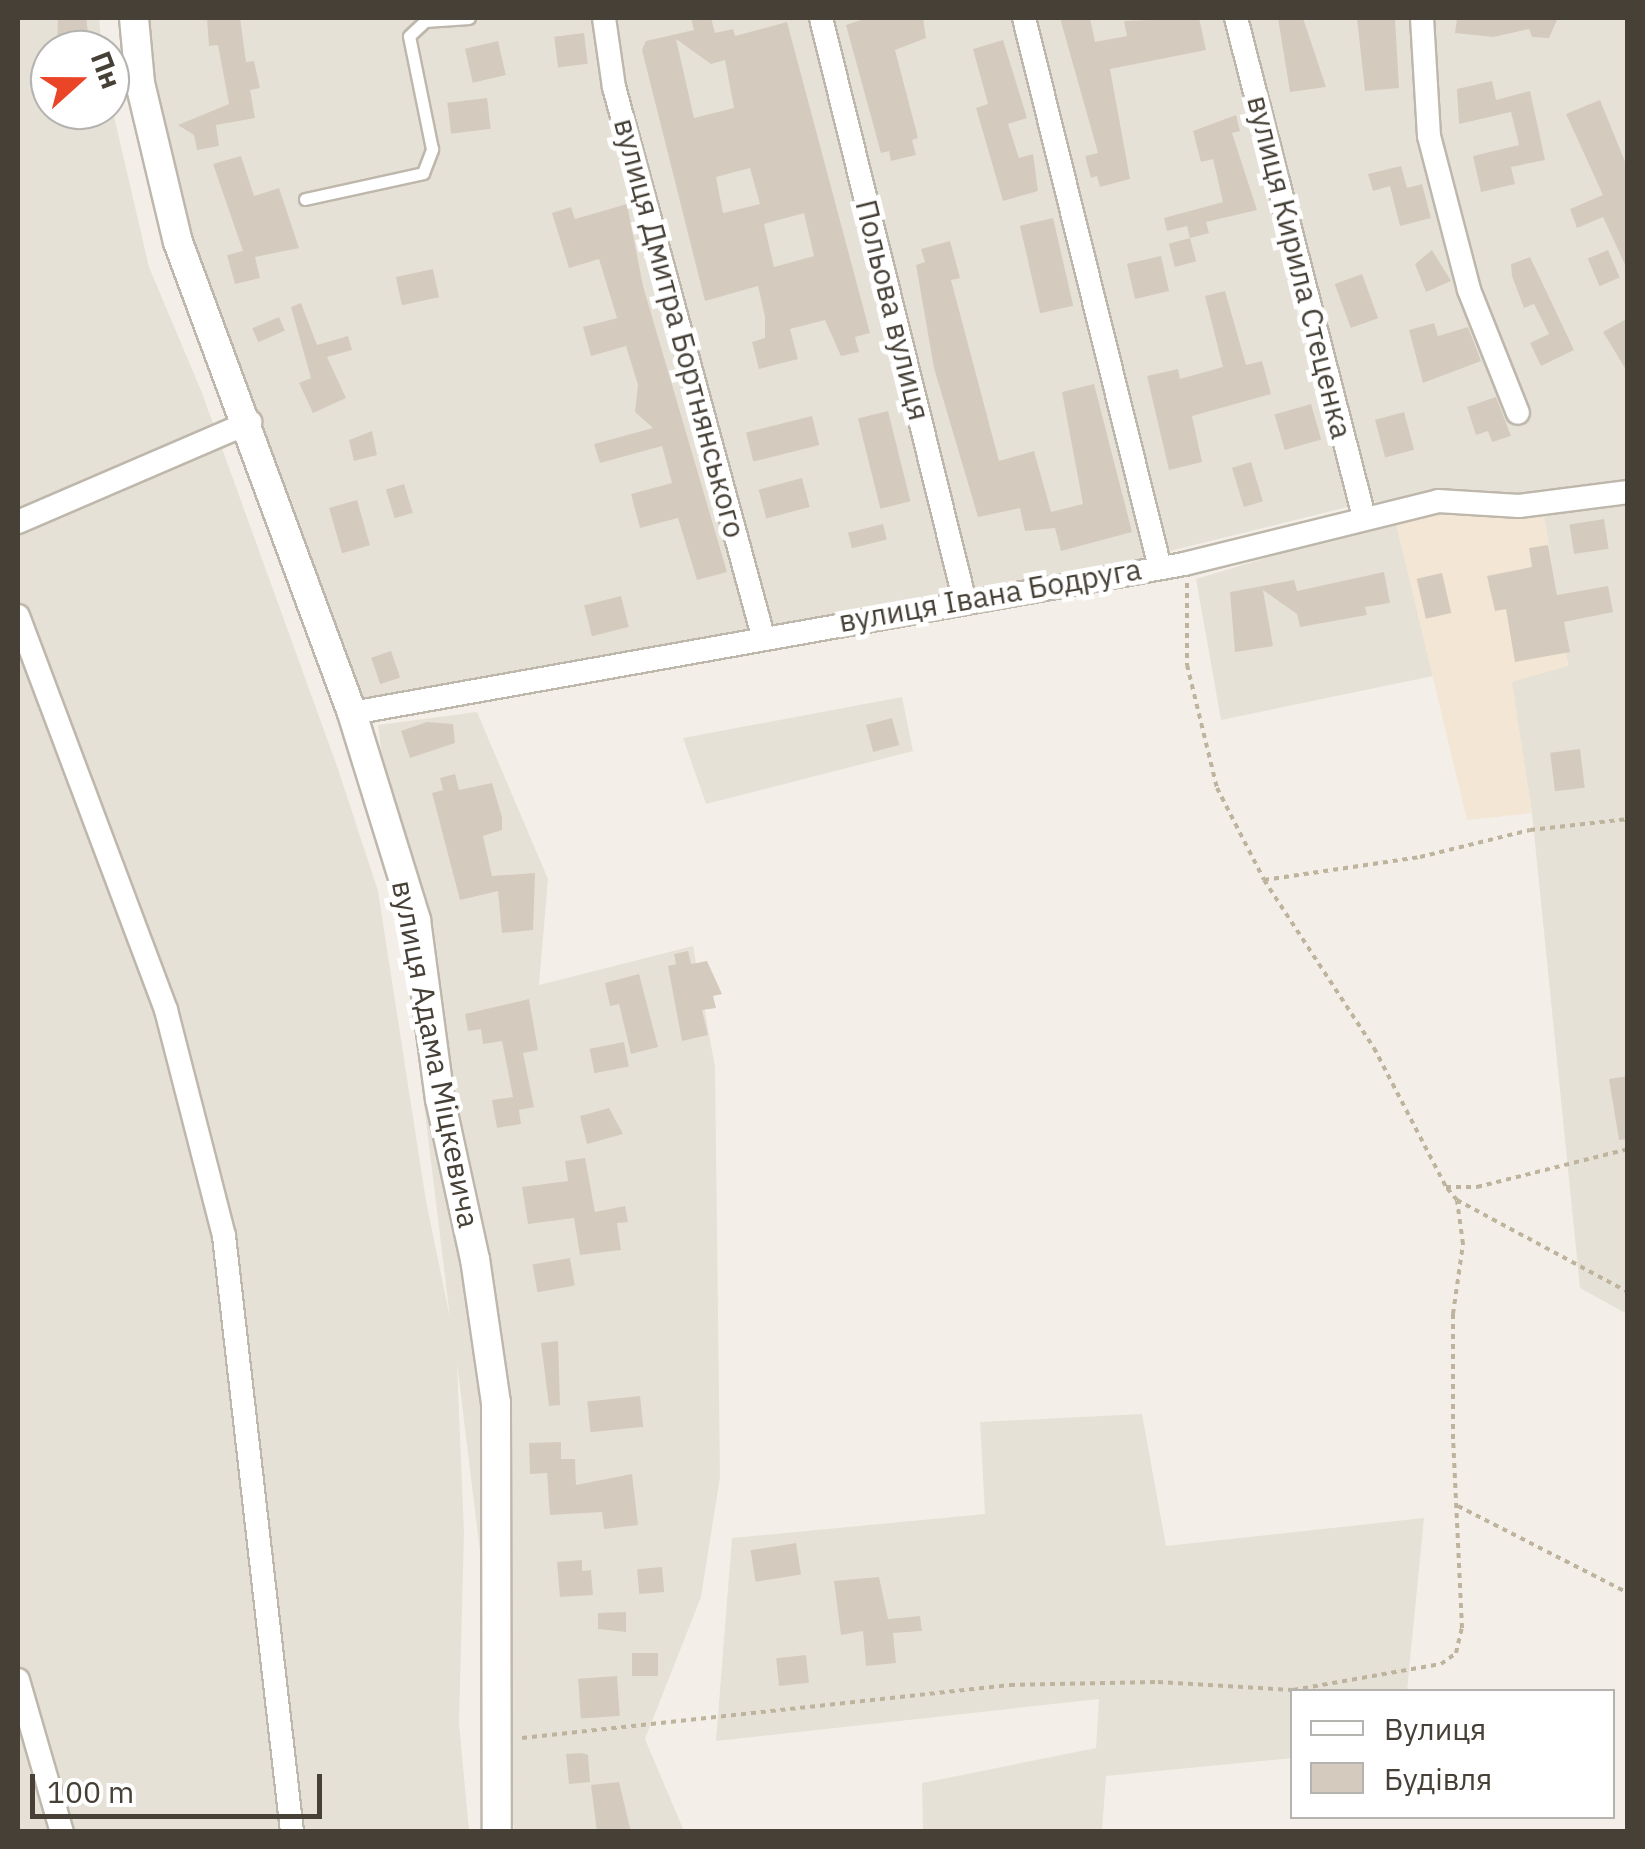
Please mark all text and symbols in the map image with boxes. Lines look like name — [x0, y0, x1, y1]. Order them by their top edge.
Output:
north arrow — [30, 30, 130, 130]
text: Пн — [83, 46, 131, 94]
street label: вулиця Кирила Стеценка — [1240, 92, 1360, 442]
street label: вулиця Дмитра Бортнянського — [607, 114, 753, 542]
street label: Польова вулиця — [848, 196, 938, 424]
street label: вулиця Івана Бодруга — [836, 551, 1144, 639]
street label: вулиця Адама Міцкевича — [385, 877, 487, 1231]
legend — [1290, 1689, 1615, 1819]
text: Вулиця — [1384, 1709, 1486, 1748]
scale bar — [35, 1754, 328, 1816]
text: Будівля — [1384, 1759, 1492, 1798]
text: 100 m — [47, 1772, 134, 1811]

